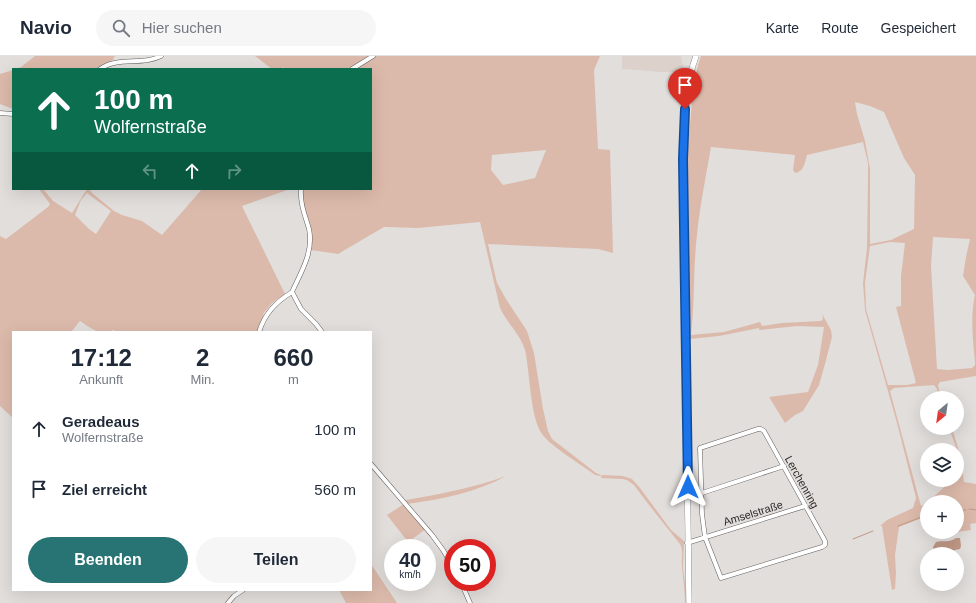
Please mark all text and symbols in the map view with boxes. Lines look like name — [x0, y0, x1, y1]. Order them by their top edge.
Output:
search box — [96, 10, 376, 46]
text: Navio — [20, 17, 72, 38]
icon: search — [110, 17, 132, 39]
text: Hier suchen — [142, 19, 222, 36]
text: Karte — [766, 20, 799, 36]
text: Route — [821, 20, 859, 36]
text: Gespeichert — [881, 20, 956, 36]
pin — [668, 68, 702, 109]
icon: arrive — [674, 74, 696, 96]
icon: ahead — [28, 84, 80, 136]
text: 100 m — [94, 84, 173, 115]
text: Wolfernstraße — [94, 117, 207, 137]
icon: left — [139, 160, 161, 182]
icon: ahead — [181, 160, 203, 182]
icon: right — [223, 160, 245, 182]
text: 17:12 — [71, 344, 132, 371]
text: 2 — [196, 344, 209, 371]
text: 660 — [273, 344, 314, 371]
text: Ankunft — [79, 372, 123, 387]
text: Min. — [190, 372, 215, 387]
text: m — [288, 372, 299, 387]
north arrow — [920, 391, 964, 435]
map controls — [920, 391, 964, 591]
text: Geradeaus — [62, 413, 140, 430]
icon: ahead — [28, 418, 50, 440]
text: 100 m — [314, 421, 356, 438]
text: Wolfernstraße — [62, 430, 143, 445]
button: layers — [920, 443, 964, 487]
street label: Lerchenring — [783, 454, 821, 510]
position arrow — [667, 466, 709, 508]
icon: arrive — [28, 478, 50, 500]
text: Ziel erreicht — [62, 481, 147, 498]
text: 560 m — [314, 481, 356, 498]
button: + — [920, 495, 964, 539]
street label: Amselstraße — [722, 498, 784, 528]
button: Beenden — [28, 537, 188, 583]
button: Teilen — [196, 537, 356, 583]
speed limit sign: 50 — [444, 539, 496, 591]
button: − — [920, 547, 964, 591]
text: 40 — [399, 549, 421, 571]
text: km/h — [399, 569, 421, 580]

